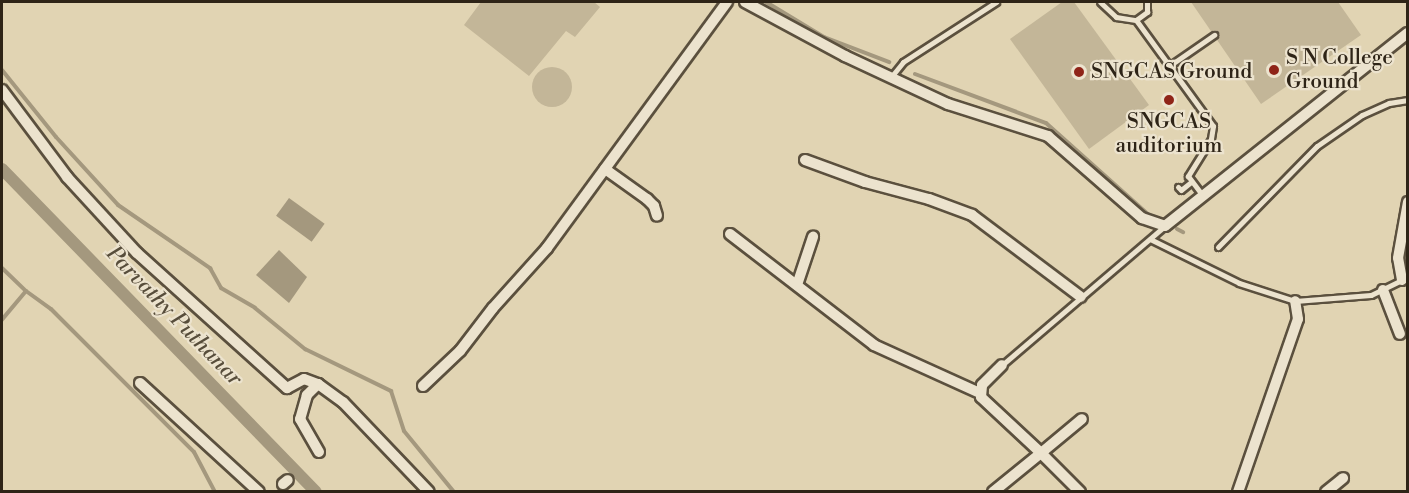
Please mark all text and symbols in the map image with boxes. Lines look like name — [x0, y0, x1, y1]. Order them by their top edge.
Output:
place label: S N College Ground — [1286, 45, 1393, 95]
place label: SNGCAS Ground — [1091, 59, 1252, 85]
marker: S N College Ground — [1267, 63, 1281, 77]
marker: SNGCAS Ground — [1072, 65, 1086, 79]
marker: SNGCAS auditorium — [1162, 93, 1176, 107]
place label: SNGCAS auditorium — [1116, 109, 1222, 159]
water label: Parvathy Puthanar — [101, 241, 247, 391]

